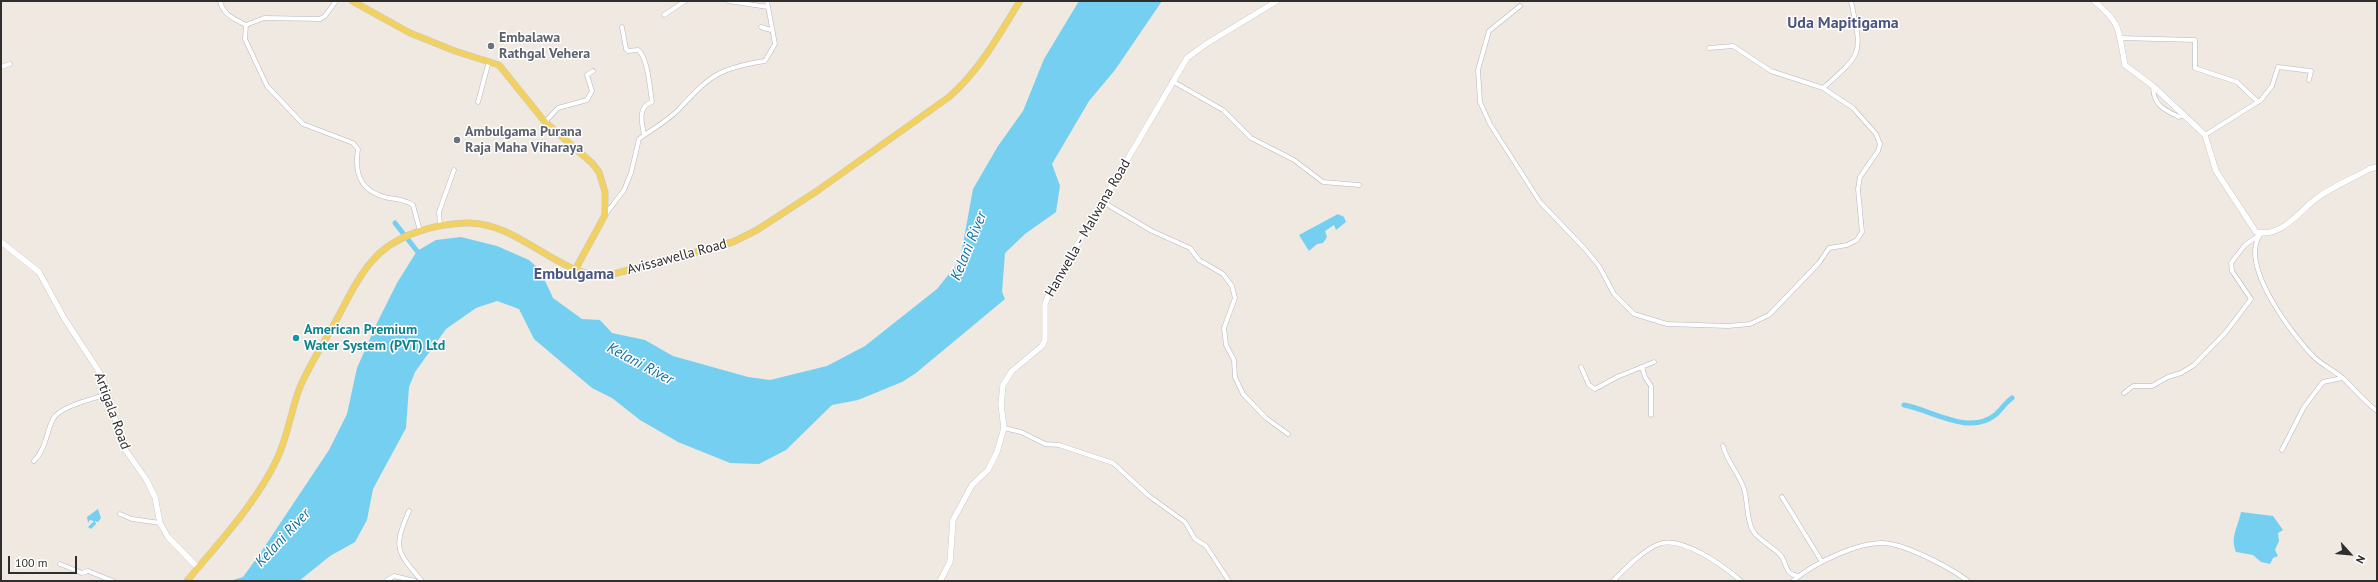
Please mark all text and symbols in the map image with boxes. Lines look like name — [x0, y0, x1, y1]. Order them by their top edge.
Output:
district label: Uda Mapitigama — [1787, 13, 1899, 33]
place label: Embalawa Rathgal Vehera — [499, 30, 590, 62]
marker: Embalawa Rathgal Vehera — [486, 41, 496, 51]
place label: Ambulgama Purana Raja Maha Viharaya — [465, 124, 583, 156]
marker: Ambulgama Purana Raja Maha Viharaya — [452, 135, 462, 145]
street label: Hanwella - Malwana Road — [1042, 156, 1134, 300]
water label: Kelani River — [947, 209, 991, 283]
street label: Avissawella Road — [625, 236, 729, 278]
district label: Embulgama — [534, 264, 614, 284]
place label: American Premium Water System (PVT) Ltd — [304, 322, 445, 354]
marker: American Premium Water System (PVT) Ltd — [291, 333, 301, 343]
water label: Kelani River — [604, 339, 676, 389]
street label: Artigala Road — [90, 370, 134, 452]
water label: Kelani River — [252, 505, 314, 571]
north arrow — [2330, 534, 2370, 574]
scale bar — [10, 548, 79, 574]
text: N — [2353, 553, 2369, 566]
text: 100 m — [15, 555, 48, 570]

